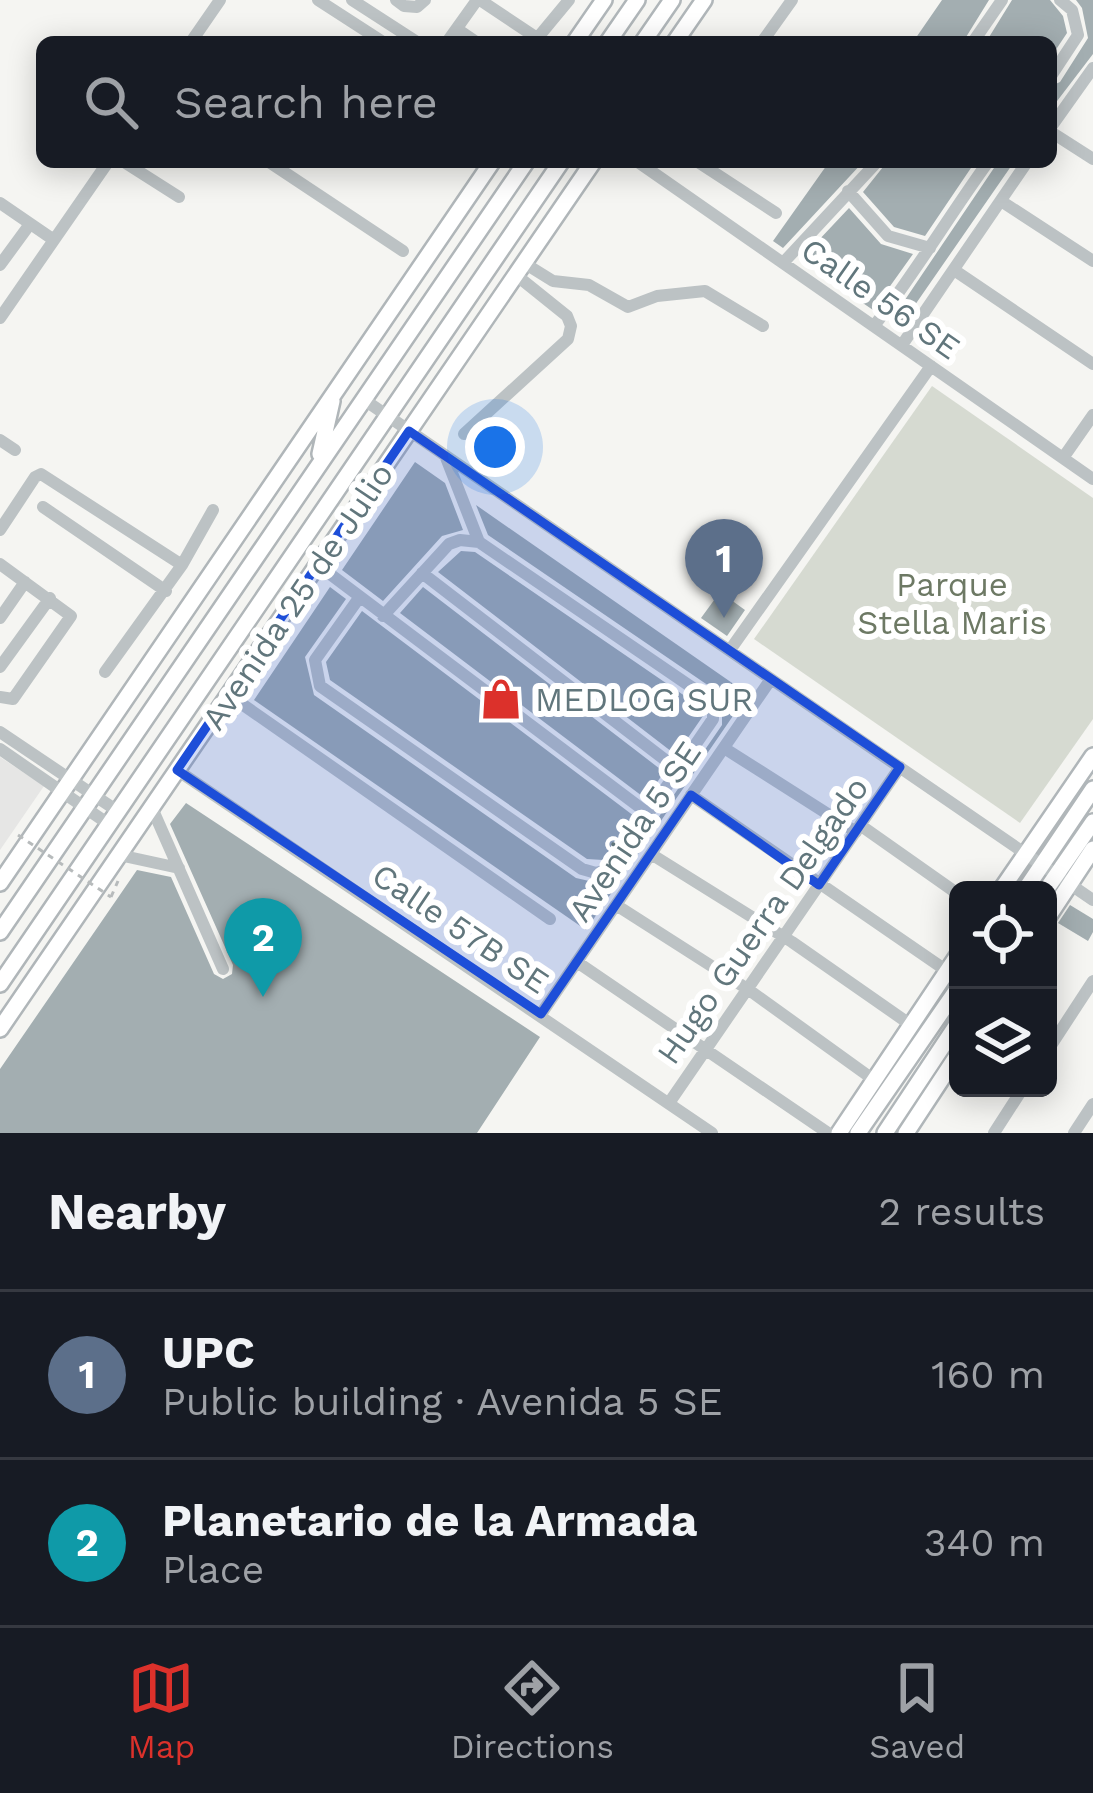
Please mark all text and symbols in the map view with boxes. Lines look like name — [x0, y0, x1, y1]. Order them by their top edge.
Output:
search box — [36, 36, 1057, 168]
icon: search — [78, 69, 144, 135]
text: Search here — [174, 76, 438, 129]
street label: Calle 56 SE — [794, 230, 967, 367]
your location — [465, 417, 525, 477]
street label: Avenida 25 de Julio — [194, 456, 401, 737]
pin: 1 — [685, 519, 763, 618]
park label: Parque Stella Maris — [857, 565, 1047, 642]
shop icon: MEDLOG SUR — [478, 676, 524, 722]
place label: MEDLOG SUR — [535, 680, 753, 719]
street label: Avenida 5 SE — [560, 734, 709, 929]
street label: Hugo Guerra Delgado — [648, 769, 876, 1071]
street label: Calle 57B SE — [365, 855, 556, 1002]
map controls — [949, 881, 1057, 1097]
button: locate — [949, 881, 1057, 989]
pin: 2 — [224, 898, 302, 997]
button: layers — [949, 989, 1057, 1097]
text: Nearby — [48, 1182, 226, 1241]
text: 2 results — [879, 1189, 1045, 1234]
text: UPC — [162, 1326, 255, 1379]
text: 1 — [79, 1352, 95, 1397]
text: 160 m — [931, 1352, 1045, 1397]
text: Public building · Avenida 5 SE — [162, 1379, 723, 1424]
text: Planetario de la Armada — [162, 1494, 697, 1547]
text: 2 — [75, 1520, 99, 1565]
text: 340 m — [924, 1520, 1045, 1565]
text: Place — [162, 1547, 264, 1592]
tab: Map — [128, 1655, 195, 1766]
tab: Directions — [451, 1655, 614, 1766]
tab: Saved — [869, 1655, 965, 1766]

